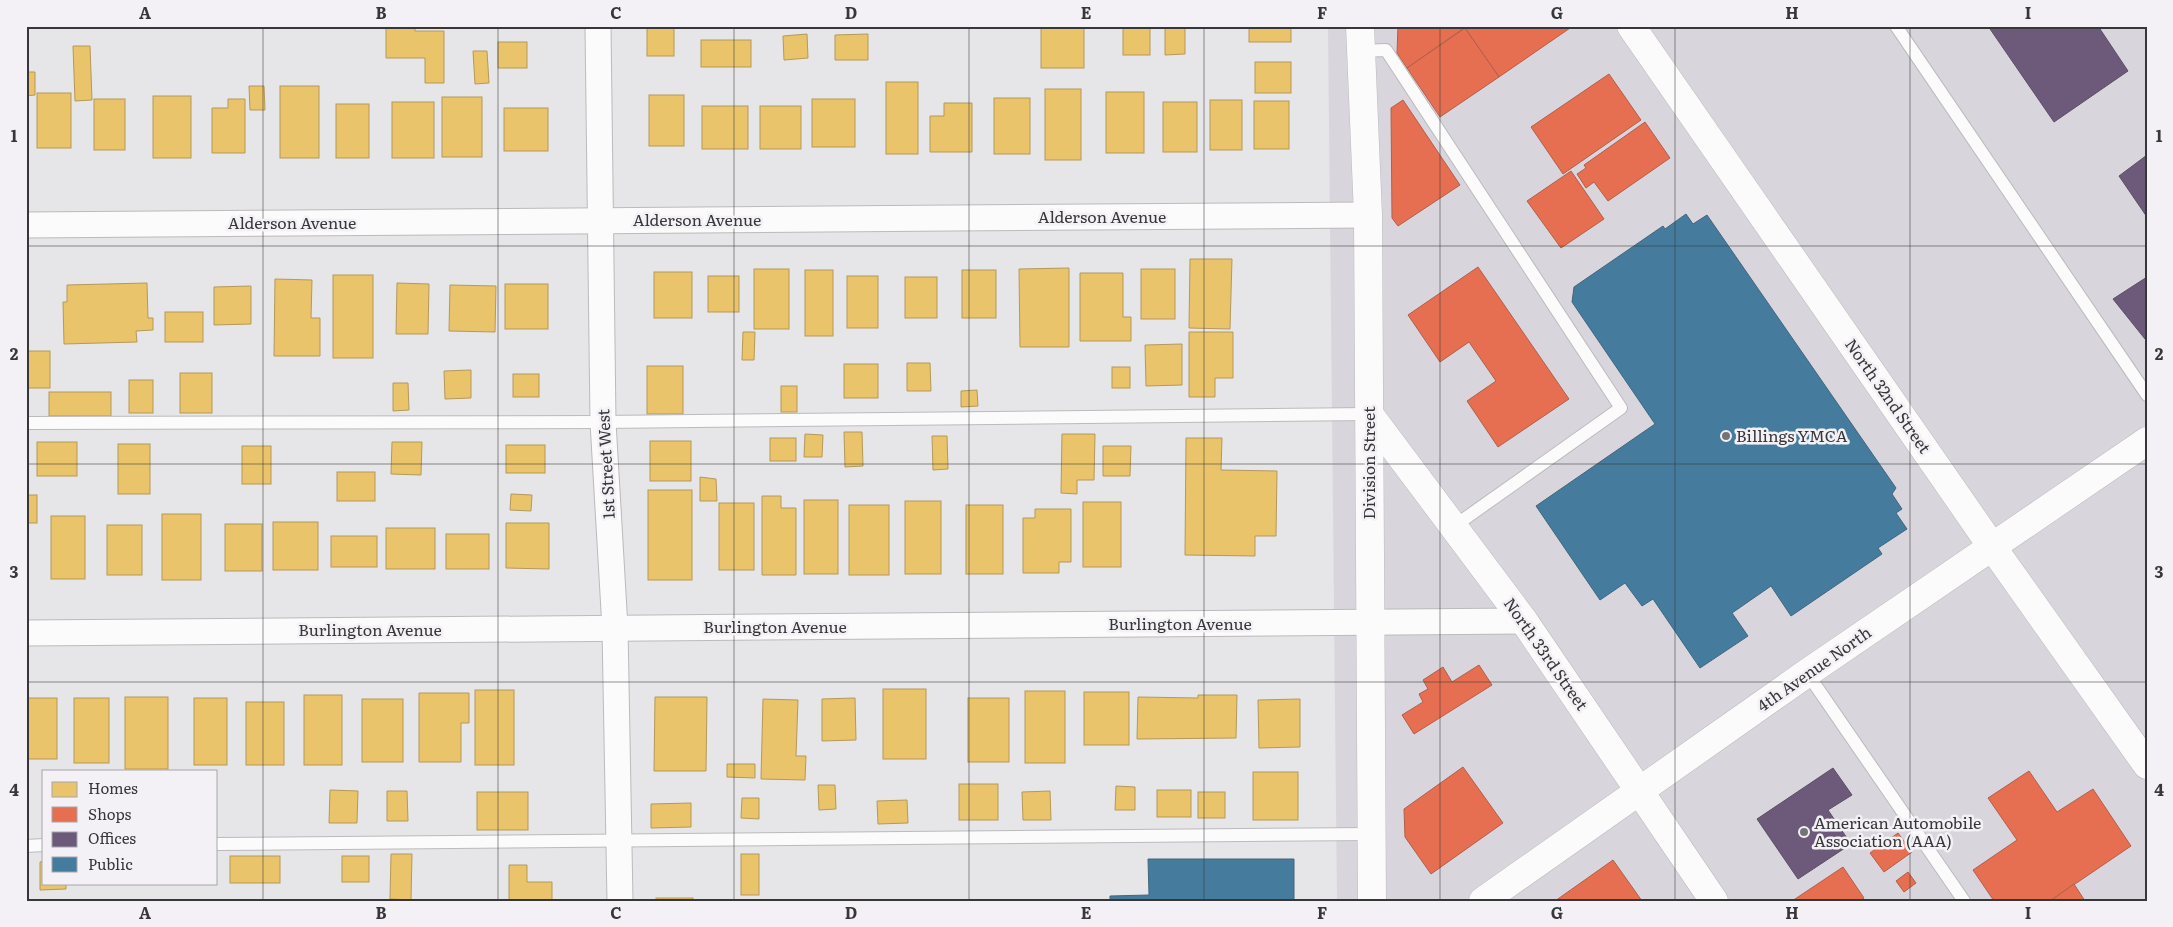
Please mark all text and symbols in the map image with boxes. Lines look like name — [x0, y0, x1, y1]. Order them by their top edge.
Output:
text: A — [139, 0, 151, 24]
text: B — [375, 0, 387, 24]
text: C — [610, 0, 622, 24]
text: D — [845, 0, 857, 24]
text: E — [1081, 0, 1092, 24]
text: F — [1317, 0, 1327, 24]
text: G — [1551, 0, 1563, 24]
text: H — [1785, 0, 1799, 24]
text: I — [2025, 0, 2031, 24]
text: 1 — [11, 123, 18, 147]
text: 1 — [2156, 123, 2163, 147]
street label: Alderson Avenue — [1038, 204, 1166, 228]
street label: Alderson Avenue — [633, 207, 761, 231]
street label: Alderson Avenue — [228, 210, 356, 234]
street label: North 32nd Street — [1840, 333, 1938, 458]
text: 2 — [10, 341, 19, 365]
text: 2 — [2155, 341, 2164, 365]
street label: Division Street — [1356, 406, 1380, 520]
street label: 1st Street West — [590, 408, 620, 520]
place label: Billings YMCA — [1736, 423, 1848, 447]
marker: Billings YMCA — [1720, 430, 1732, 442]
text: 3 — [10, 559, 19, 583]
text: 3 — [2155, 559, 2164, 583]
street label: North 33rd Street — [1499, 592, 1595, 715]
street label: Burlington Avenue — [1108, 611, 1252, 635]
street label: Burlington Avenue — [703, 614, 847, 638]
street label: Burlington Avenue — [298, 617, 442, 641]
street label: 4th Avenue North — [1751, 619, 1876, 717]
legend — [42, 770, 218, 884]
text: Homes — [88, 776, 138, 799]
text: 4 — [9, 777, 19, 801]
text: 4 — [2154, 777, 2164, 801]
text: Shops — [88, 802, 131, 825]
place label: American Automobile Association (AAA) — [1814, 810, 1981, 852]
text: Offices — [88, 826, 136, 849]
marker: American Automobile Association (AAA) — [1798, 826, 1810, 838]
text: Public — [88, 852, 133, 875]
text: A — [139, 900, 151, 924]
text: B — [375, 900, 387, 924]
text: C — [610, 900, 622, 924]
text: D — [845, 900, 857, 924]
text: E — [1081, 900, 1092, 924]
text: F — [1317, 900, 1327, 924]
text: G — [1551, 900, 1563, 924]
text: H — [1785, 900, 1799, 924]
text: I — [2025, 900, 2031, 924]

